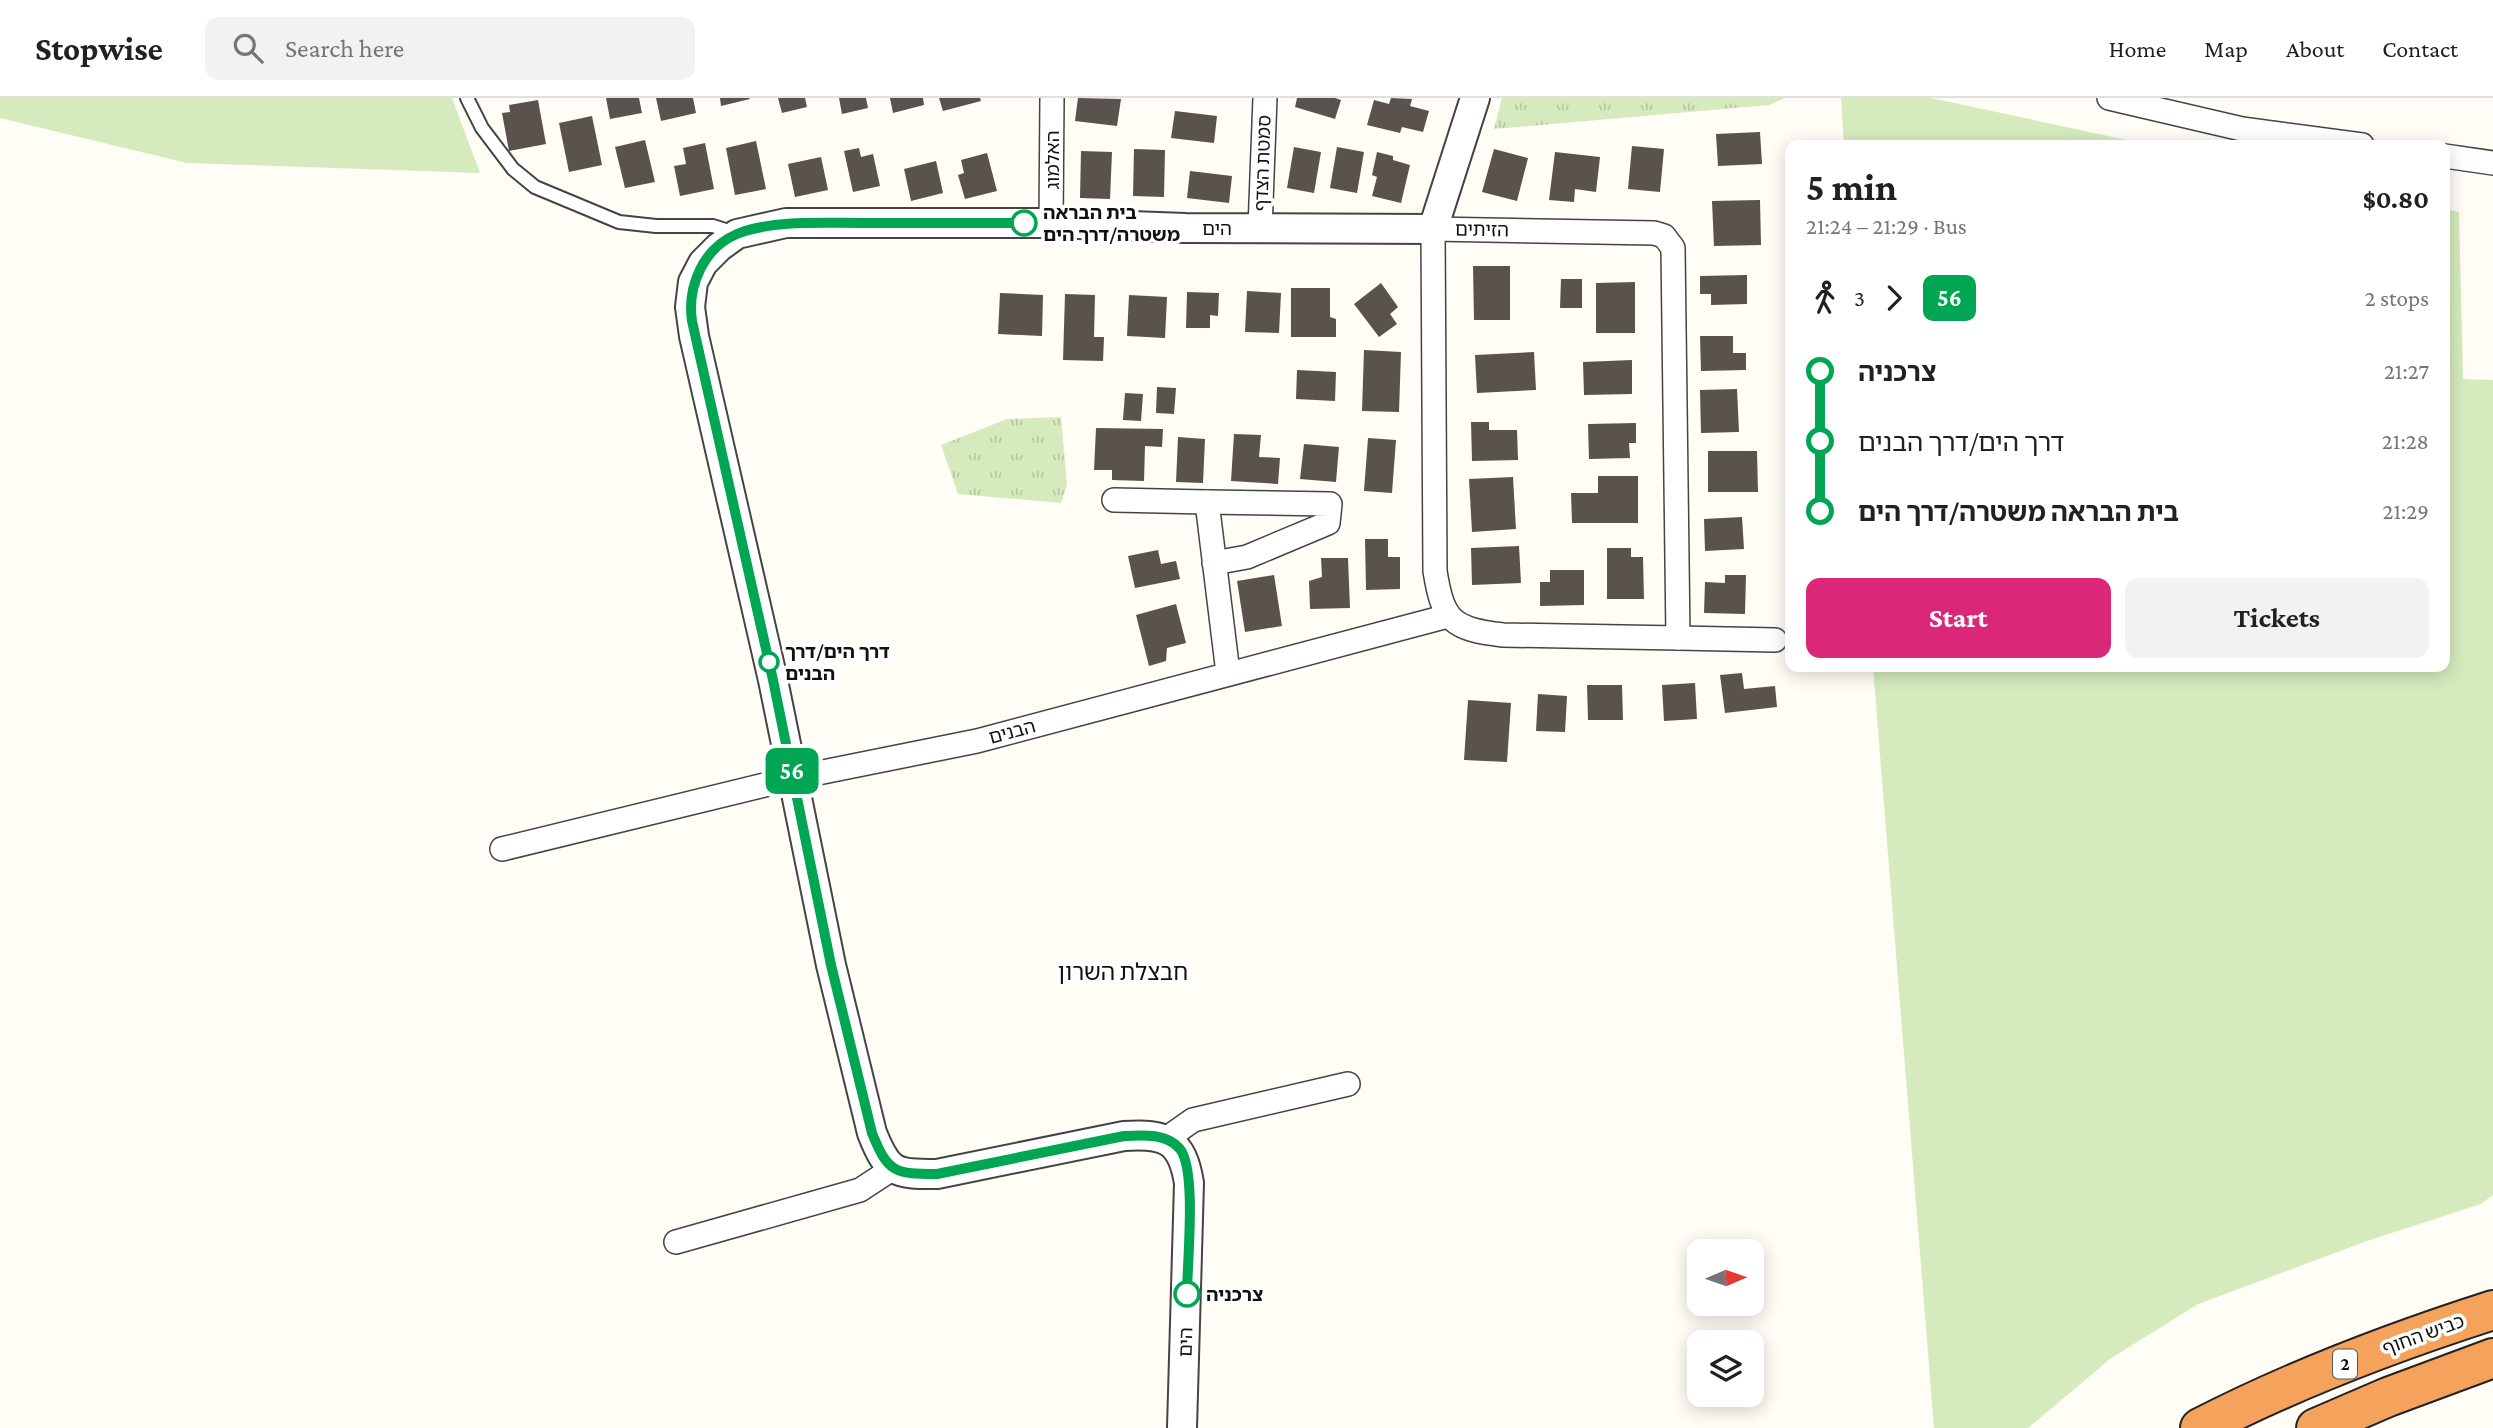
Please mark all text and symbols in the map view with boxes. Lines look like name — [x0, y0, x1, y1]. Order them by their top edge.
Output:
search box — [205, 17, 695, 80]
icon: search — [229, 29, 267, 67]
text: Stopwise — [35, 30, 163, 67]
text: Search here — [285, 34, 404, 63]
text: Home — [2109, 35, 2166, 62]
text: Map — [2204, 35, 2248, 62]
text: About — [2286, 35, 2344, 62]
text: Contact — [2382, 35, 2458, 62]
street label: סמטת הצדף — [1250, 114, 1275, 212]
street label: האלמוג — [1042, 130, 1063, 190]
text: 5 min — [1806, 166, 1897, 208]
text: $0.80 — [2363, 185, 2429, 214]
place label: בית הבראה משטרה/דרך הים — [1043, 202, 1180, 245]
marker: בית הבראה משטרה/דרך הים — [1011, 210, 1037, 236]
text: 21:24 – 21:29 · Bus — [1806, 213, 1967, 239]
street label: הים — [1202, 218, 1232, 239]
street label: הזיתים — [1455, 219, 1509, 240]
icon: walk — [1806, 279, 1844, 317]
icon: forward — [1875, 279, 1913, 317]
text: 56 — [1937, 284, 1962, 311]
text: 3 — [1854, 285, 1865, 311]
text: 2 stops — [2365, 285, 2429, 311]
text: צרכניה — [1858, 358, 1936, 387]
text: 21:27 — [2384, 358, 2429, 384]
text: דרך הים/דרך הבנים — [1858, 428, 2064, 457]
text: 21:28 — [2382, 428, 2429, 454]
text: בית הבראה משטרה/דרך הים — [1858, 498, 2179, 527]
text: 21:29 — [2383, 498, 2429, 524]
button: Start — [1806, 578, 2111, 658]
button: Tickets — [2125, 578, 2429, 658]
place label: דרך הים/דרך הבנים — [785, 641, 890, 684]
marker: דרך הים/דרך הבנים — [759, 652, 779, 672]
street label: הבנים — [986, 715, 1038, 748]
line badge: 56 — [760, 748, 824, 794]
text: 56 — [780, 757, 804, 784]
district label: חבצלת השרון — [1058, 959, 1188, 985]
north arrow — [1687, 1239, 1764, 1316]
map controls — [1687, 1239, 1764, 1407]
marker: צרכניה — [1174, 1281, 1200, 1307]
place label: צרכניה — [1206, 1284, 1263, 1305]
street label: כביש החוף — [2379, 1310, 2467, 1359]
street label: הים — [1174, 1327, 1197, 1357]
button: layers — [1687, 1330, 1764, 1407]
road number: 2 — [2333, 1350, 2357, 1378]

